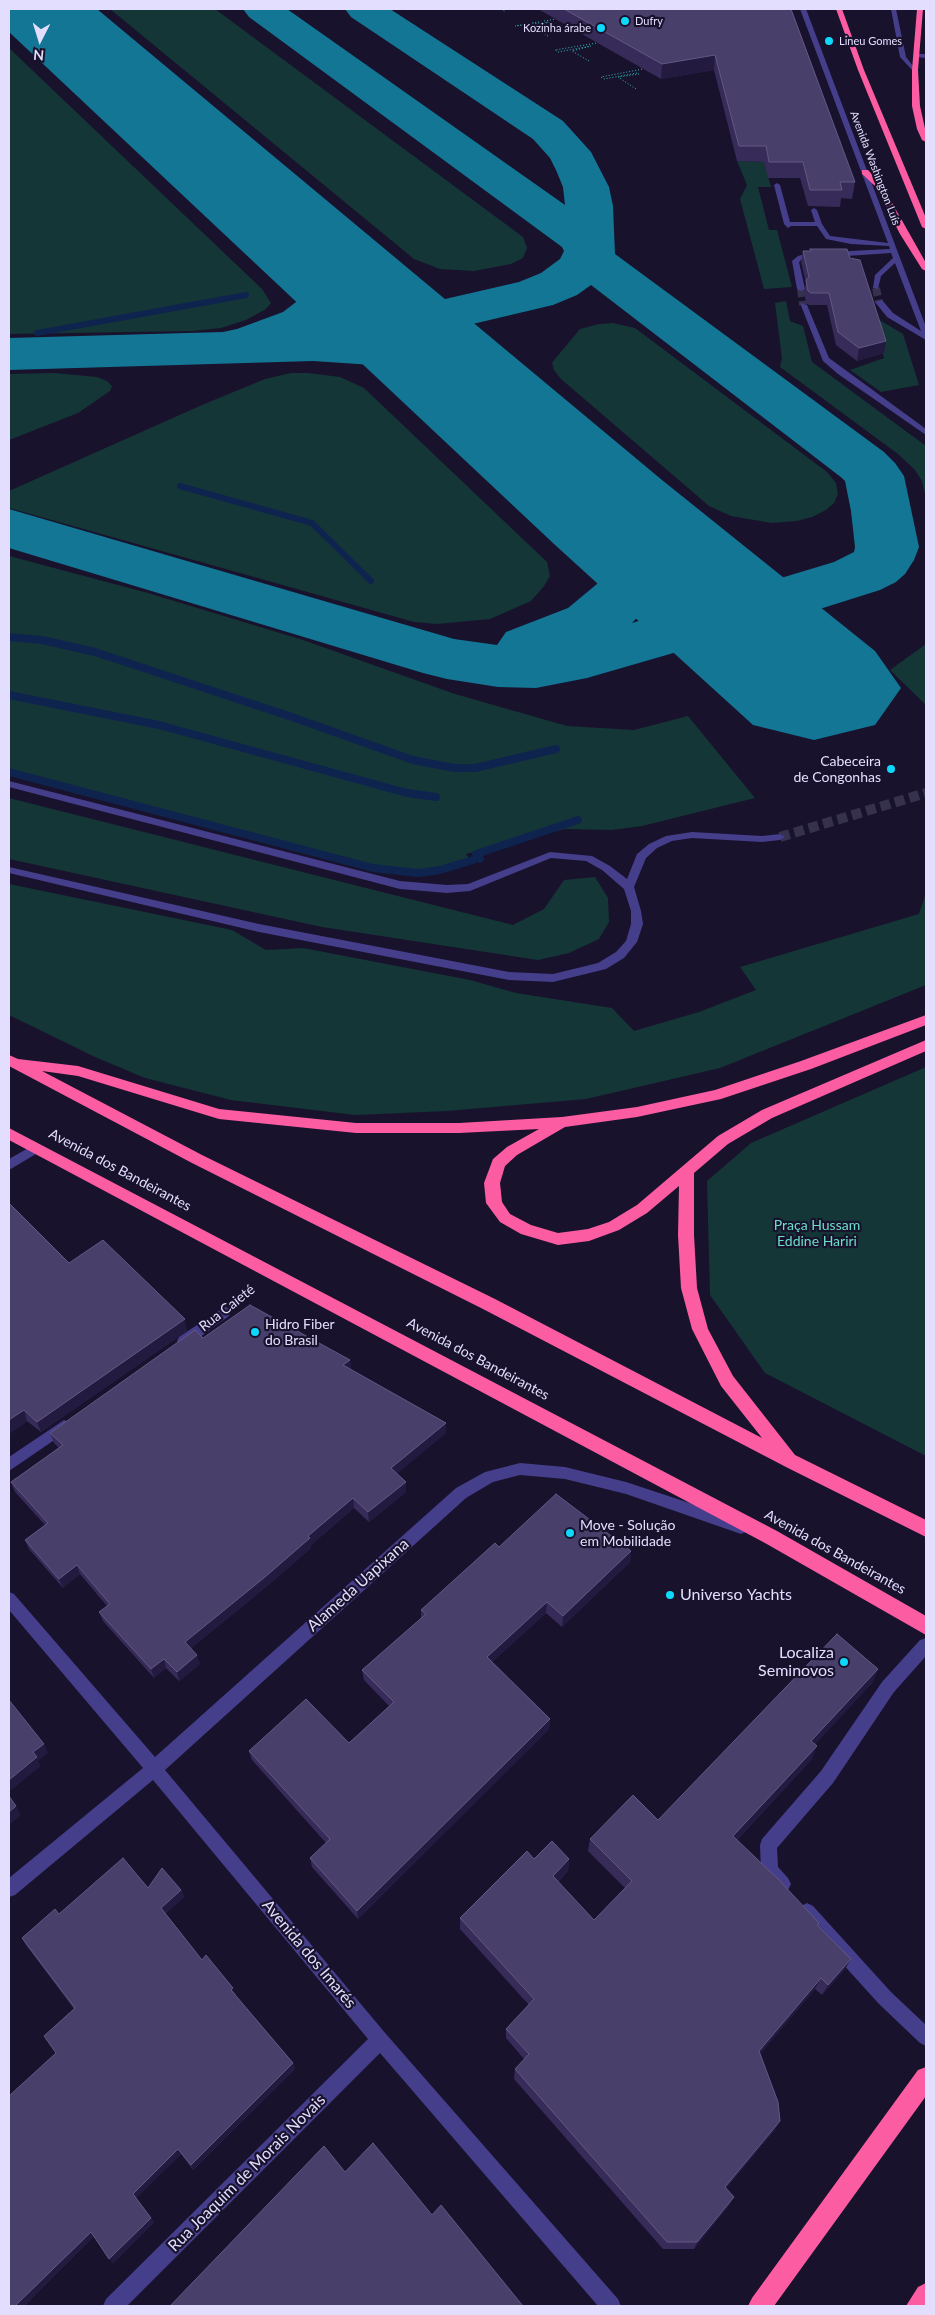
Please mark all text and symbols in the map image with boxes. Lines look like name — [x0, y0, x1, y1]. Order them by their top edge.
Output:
place label: Dufry — [635, 14, 663, 28]
north arrow — [15, 15, 65, 65]
marker: Dufry — [619, 15, 631, 27]
place label: Kozinha árabe — [523, 21, 591, 35]
marker: Kozinha árabe — [595, 22, 607, 34]
place label: Lineu Gomes — [839, 34, 902, 48]
marker: Lineu Gomes — [823, 35, 835, 47]
text: N — [33, 47, 45, 64]
street label: Avenida Washington Luís — [847, 109, 903, 227]
place label: Cabeceira de Congonhas — [793, 753, 881, 786]
marker: Cabeceira de Congonhas — [885, 763, 897, 775]
street label: Avenida dos Bandeirantes — [46, 1125, 194, 1215]
park label: Praça Hussam Eddine Hariri — [774, 1217, 860, 1250]
street label: Rua Caieté — [196, 1281, 258, 1335]
street label: Avenida dos Bandeirantes — [404, 1314, 552, 1404]
place label: Hidro Fiber do Brasil — [265, 1316, 335, 1348]
marker: Hidro Fiber do Brasil — [249, 1326, 261, 1338]
street label: Avenida dos Bandeirantes — [762, 1506, 908, 1598]
place label: Move - Solução em Mobilidade — [580, 1517, 676, 1550]
marker: Move - Solução em Mobilidade — [564, 1527, 576, 1539]
street label: Alameda Uapixana — [303, 1534, 413, 1636]
place label: Universo Yachts — [680, 1585, 792, 1605]
marker: Universo Yachts — [664, 1589, 676, 1601]
place label: Localiza Seminovos — [758, 1643, 834, 1681]
marker: Localiza Seminovos — [838, 1656, 850, 1668]
street label: Avenida dos Imarés — [258, 1896, 360, 2012]
street label: Rua Joaquim de Morais Novais — [164, 2090, 330, 2256]

